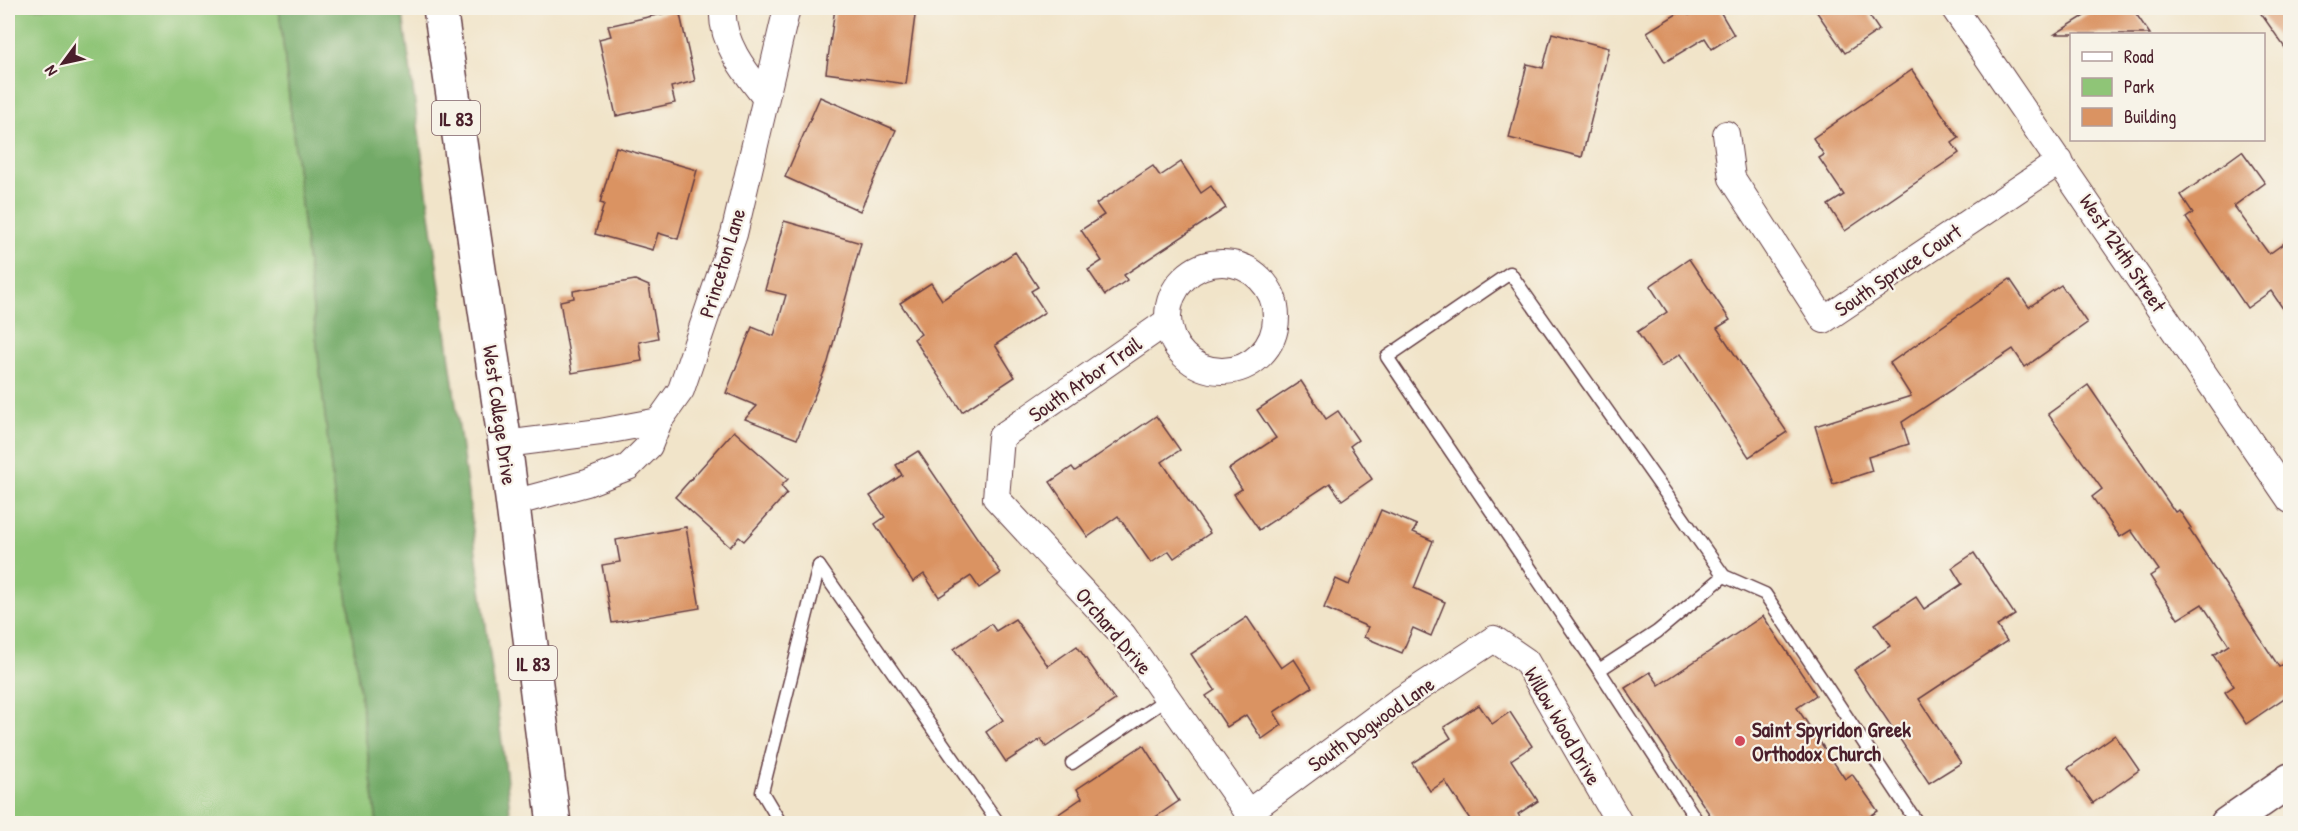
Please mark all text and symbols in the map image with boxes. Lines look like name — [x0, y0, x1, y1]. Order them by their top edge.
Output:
north arrow — [33, 33, 93, 93]
legend — [2070, 33, 2265, 141]
text: Road — [2124, 44, 2154, 69]
text: N — [39, 61, 62, 81]
text: Park — [2124, 74, 2155, 99]
road number: IL 83 — [432, 101, 480, 135]
text: Building — [2124, 104, 2176, 129]
street label: West 124th Street — [2073, 188, 2174, 318]
street label: Princeton Lane — [692, 205, 752, 321]
street label: South Spruce Court — [1829, 216, 1968, 323]
street label: South Arbor Trail — [1023, 329, 1148, 429]
street label: West College Drive — [476, 343, 524, 487]
street label: Orchard Drive — [1069, 581, 1159, 681]
road number: IL 83 — [509, 646, 557, 680]
street label: Willow Wood Drive — [1517, 662, 1609, 790]
street label: South Dogwood Lane — [1302, 669, 1440, 779]
place label: Saint Spyridon Greek Orthodox Church — [1752, 715, 1911, 768]
marker: Saint Spyridon Greek Orthodox Church — [1733, 734, 1747, 748]

